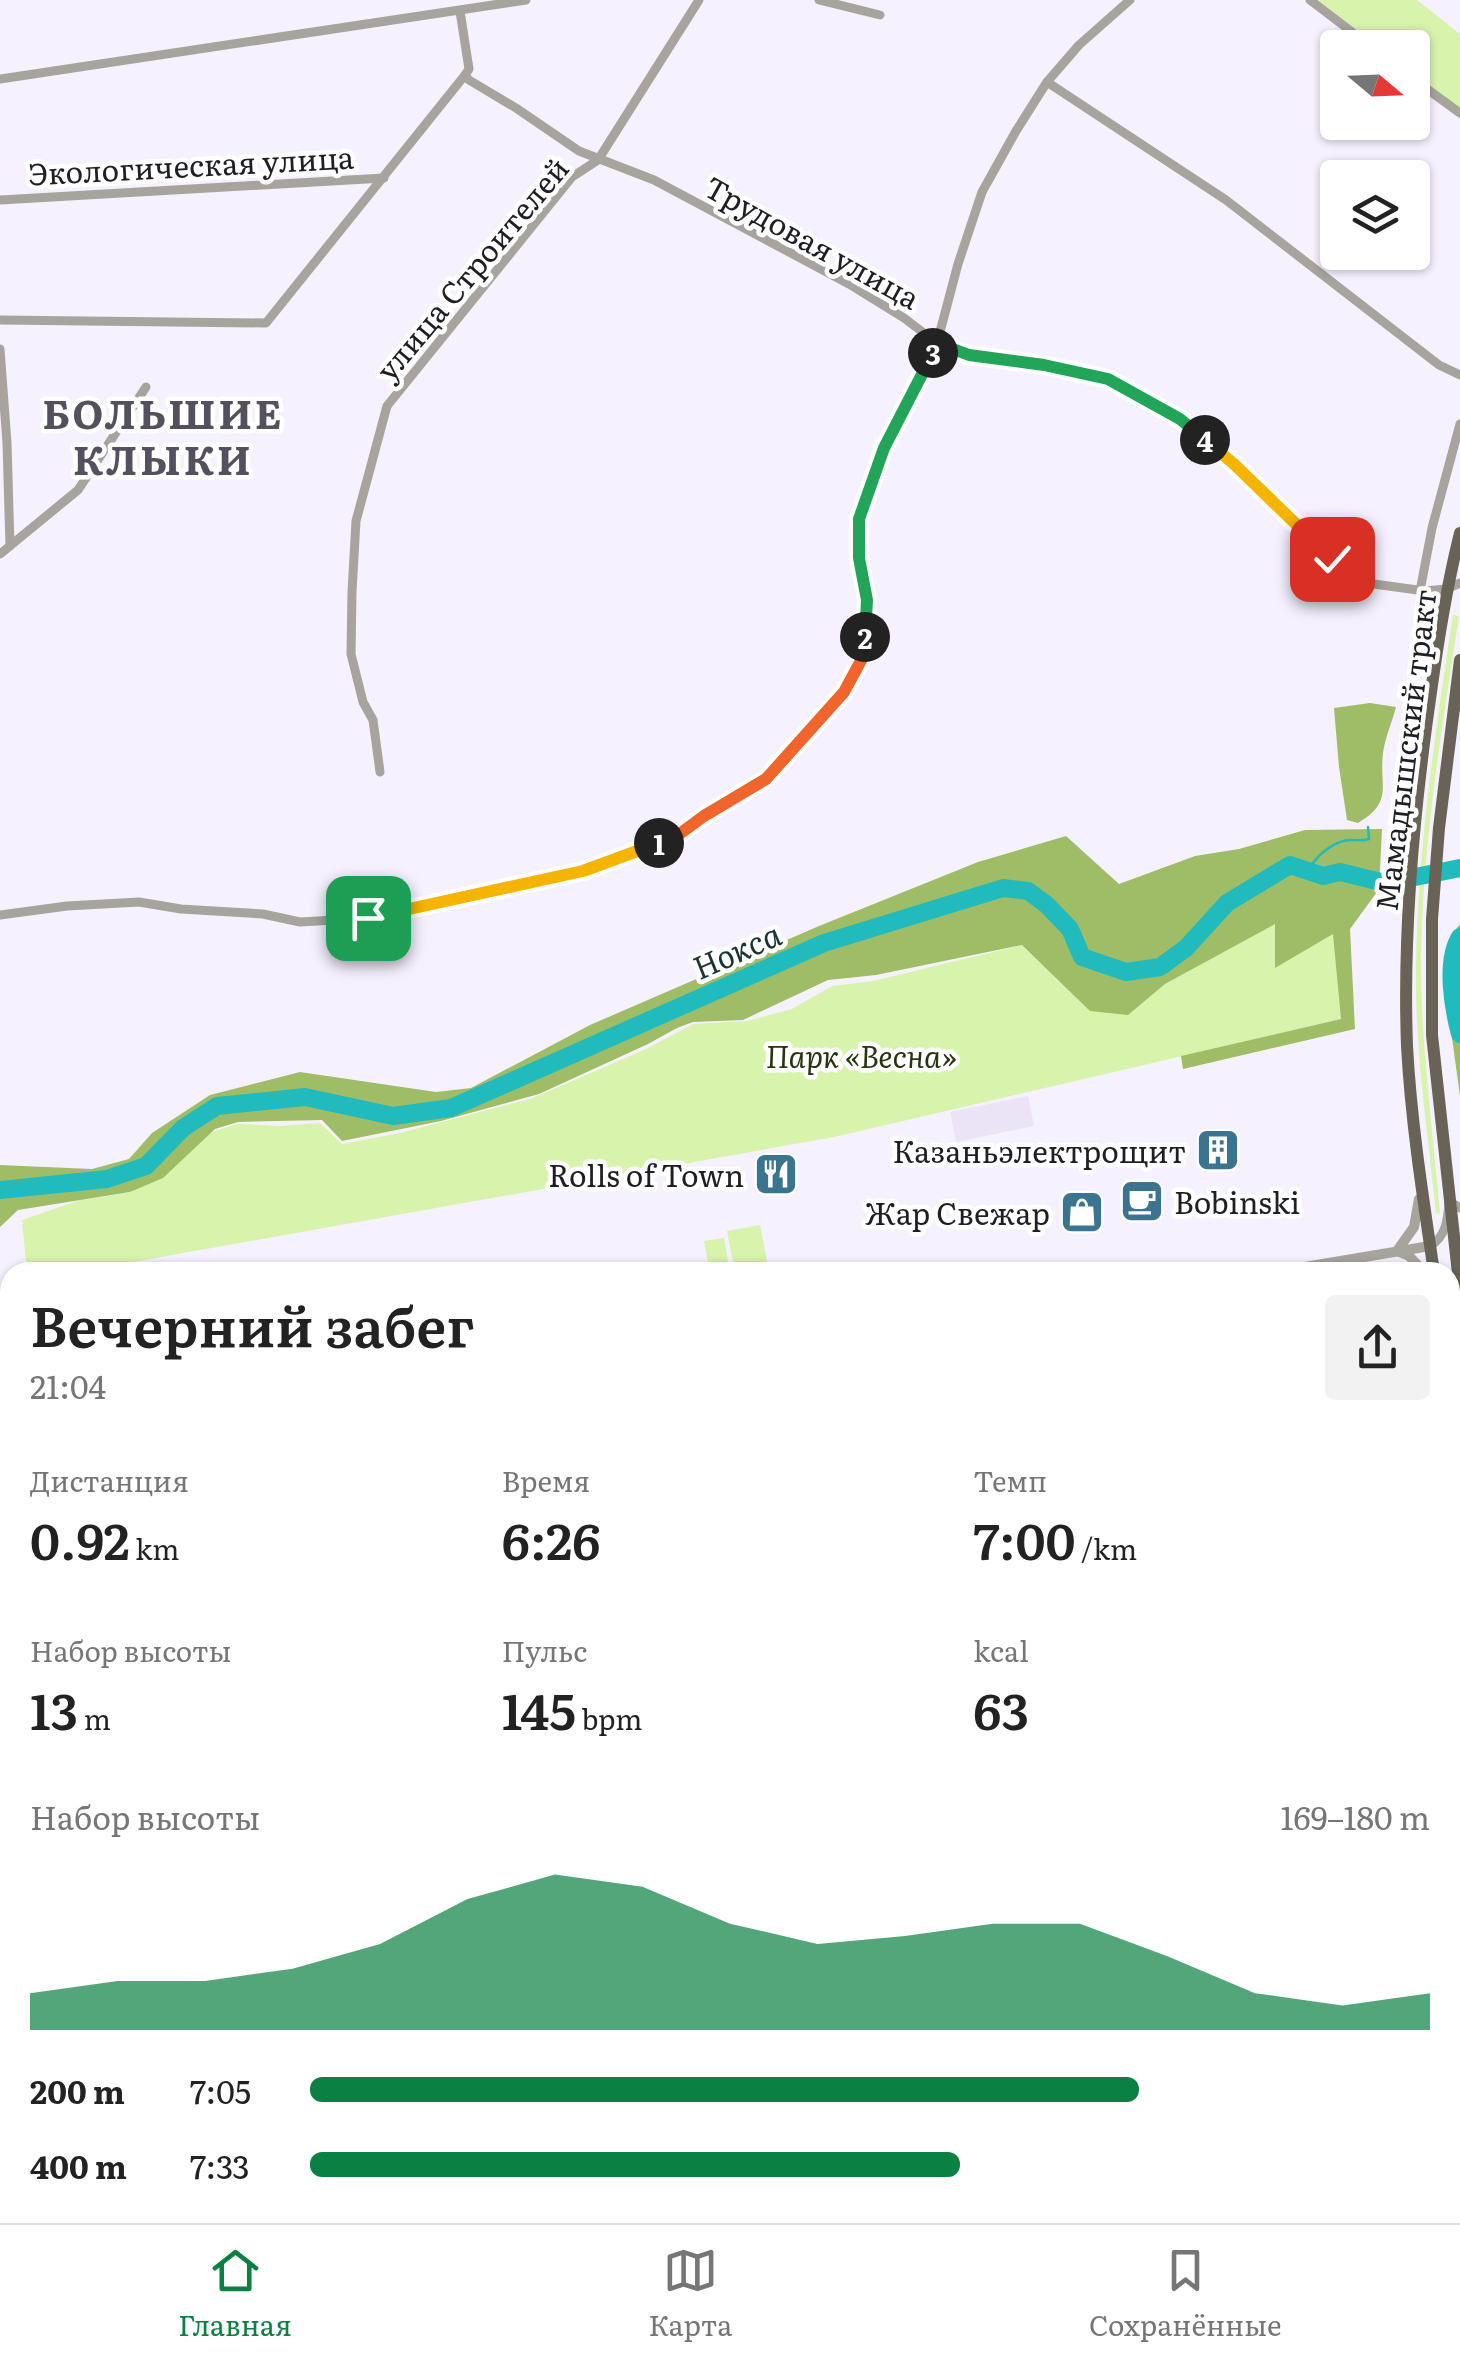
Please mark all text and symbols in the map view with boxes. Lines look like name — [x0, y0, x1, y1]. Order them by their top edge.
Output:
north arrow — [1320, 30, 1430, 140]
map controls — [1320, 30, 1430, 270]
street label: Экологическая улица — [27, 133, 356, 195]
street label: улица Строителей — [364, 147, 578, 389]
button: layers — [1320, 160, 1430, 270]
street label: Трудовая улица — [697, 164, 929, 319]
pin: 3 — [908, 328, 958, 378]
text: 3 — [925, 332, 941, 374]
district label: БОЛЬШИЕ КЛЫКИ — [42, 382, 284, 487]
pin: 4 — [1180, 415, 1230, 465]
text: 4 — [1197, 419, 1213, 461]
pin — [1290, 517, 1375, 602]
icon: check — [1305, 532, 1360, 587]
street label: Мамадышский тракт — [1362, 587, 1446, 913]
pin: 2 — [840, 612, 890, 662]
text: 2 — [857, 616, 873, 658]
pin: 1 — [634, 818, 684, 868]
text: 1 — [653, 822, 665, 864]
pin — [326, 876, 411, 961]
icon: arrive — [341, 891, 396, 946]
water label: Нокса — [684, 908, 789, 990]
park label: Парк «Весна» — [766, 1033, 956, 1077]
building icon: Казаньэлектрощит — [1195, 1127, 1241, 1173]
place label: Казаньэлектрощит — [892, 1128, 1186, 1172]
restaurant icon: Rolls of Town — [753, 1151, 799, 1197]
place label: Rolls of Town — [548, 1152, 744, 1196]
cafe icon: Bobinski — [1119, 1178, 1165, 1224]
place label: Bobinski — [1174, 1179, 1300, 1223]
shop icon: Жар Свежар — [1059, 1189, 1105, 1235]
place label: Жар Свежар — [865, 1190, 1050, 1234]
text: Вечерний забег — [30, 1282, 475, 1364]
button: share — [1325, 1295, 1430, 1400]
text: 21:04 — [30, 1361, 106, 1409]
text: Дистанция — [30, 1459, 189, 1501]
text: Время — [502, 1459, 590, 1501]
text: Темп — [973, 1459, 1047, 1501]
text: 0.92 — [30, 1501, 130, 1575]
text: 6:26 — [502, 1501, 601, 1575]
text: 7:00 — [973, 1501, 1075, 1575]
text: km — [130, 1527, 179, 1569]
text: /km — [1075, 1527, 1137, 1569]
text: Набор высоты — [30, 1629, 231, 1671]
text: Пульс — [502, 1629, 587, 1671]
text: kcal — [973, 1629, 1029, 1671]
text: 13 — [30, 1671, 78, 1745]
text: 145 — [502, 1671, 576, 1745]
text: 63 — [973, 1671, 1029, 1745]
text: m — [78, 1697, 111, 1739]
text: bpm — [576, 1697, 642, 1739]
text: Набор высоты — [30, 1792, 260, 1840]
text: 169–180 m — [1280, 1792, 1430, 1840]
text: 200 m — [30, 2066, 125, 2114]
text: 7:05 — [190, 2066, 251, 2114]
text: 400 m — [30, 2141, 127, 2189]
text: 7:33 — [190, 2141, 250, 2189]
tab: Главная — [178, 2243, 292, 2345]
tab: Карта — [648, 2243, 732, 2345]
tab: Сохранённые — [1089, 2243, 1282, 2345]

